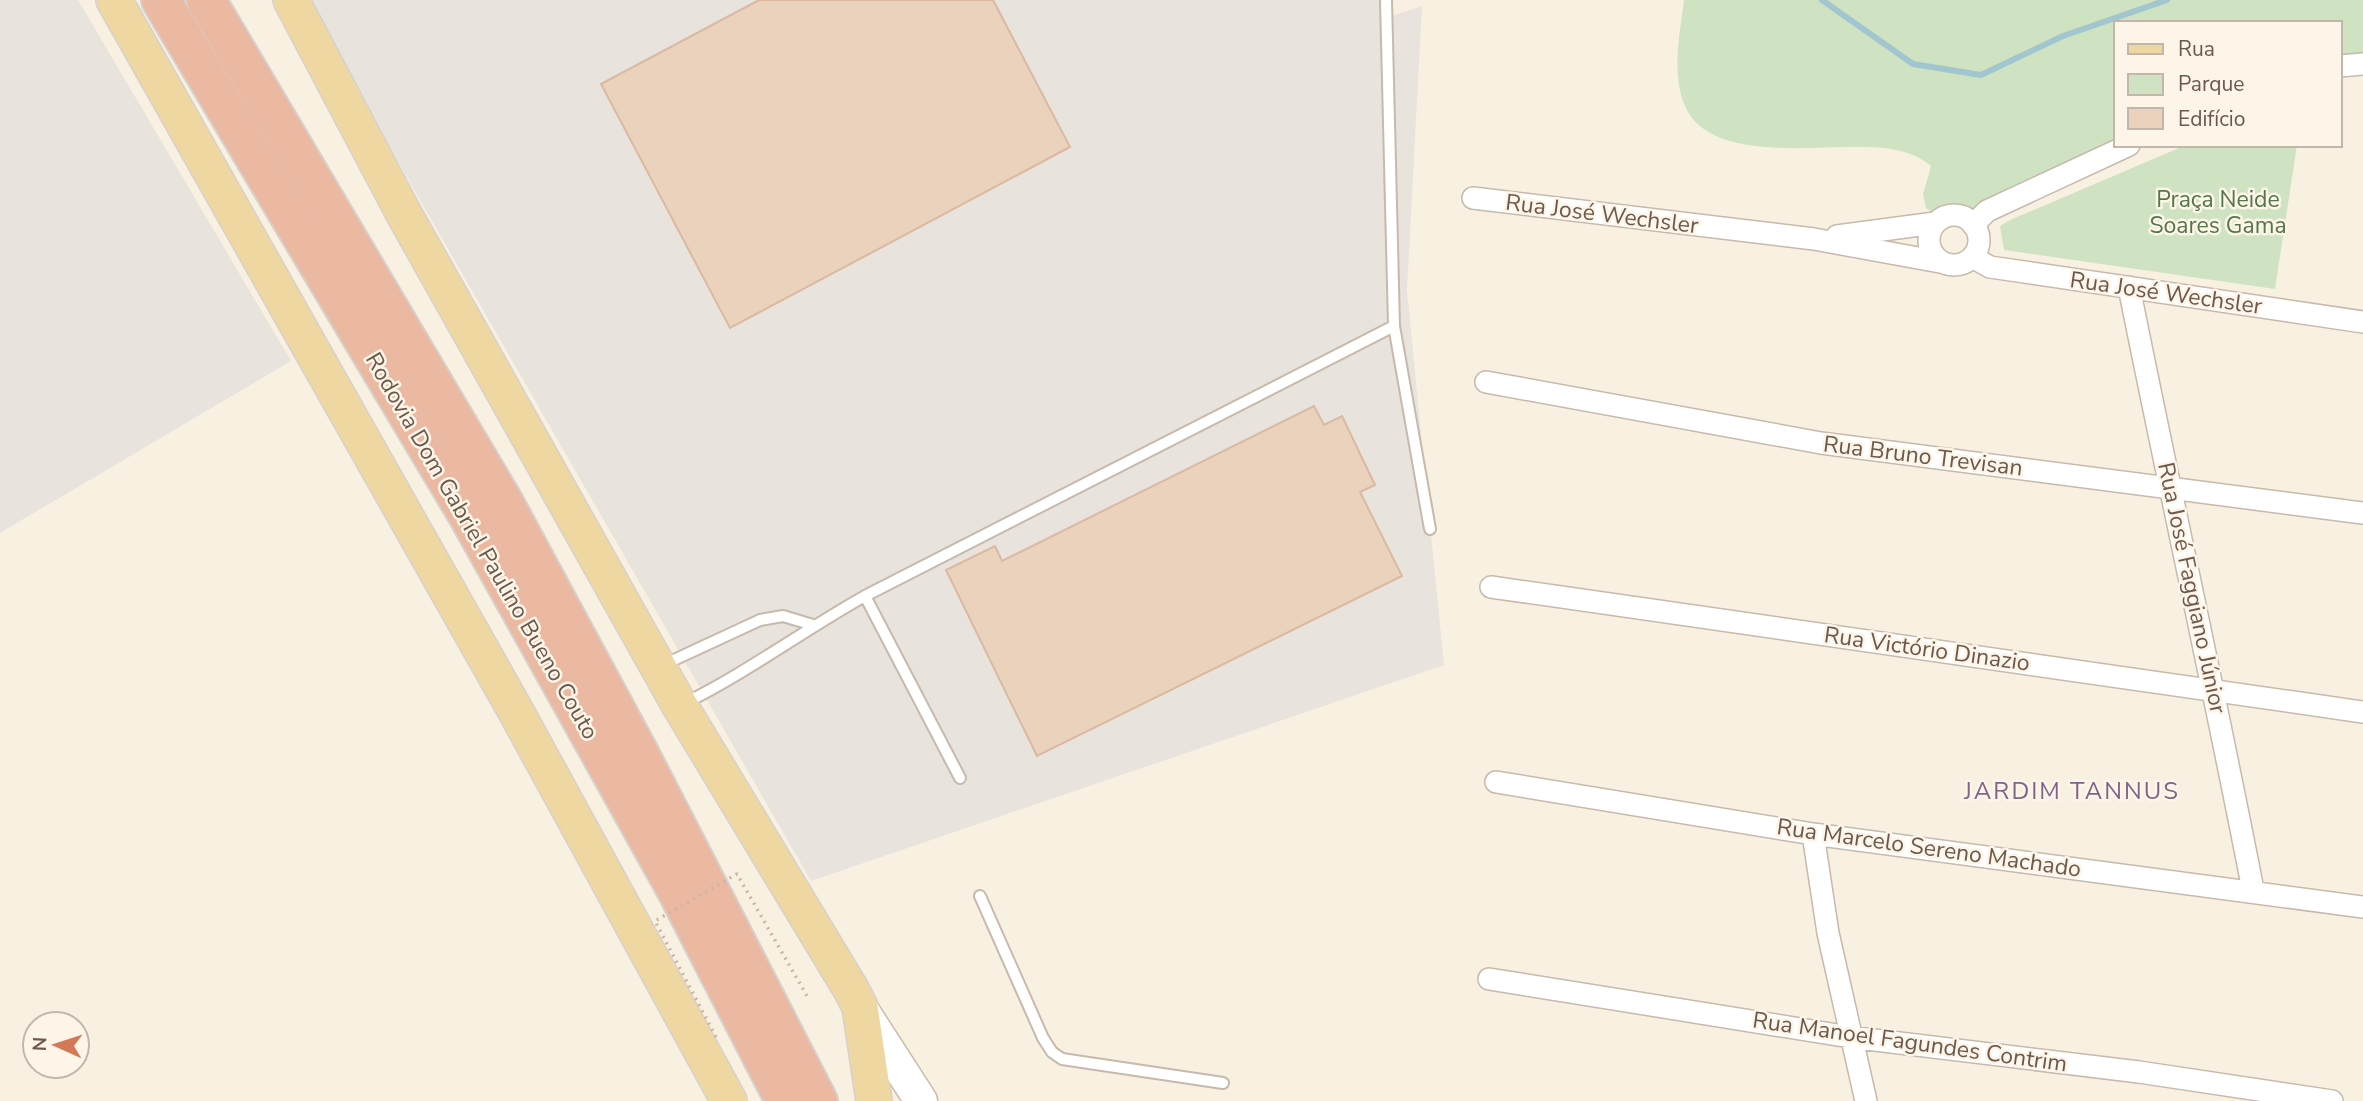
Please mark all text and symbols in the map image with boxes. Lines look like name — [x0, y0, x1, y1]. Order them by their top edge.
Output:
legend — [2114, 21, 2342, 147]
text: Rua — [2178, 35, 2215, 63]
text: Parque — [2178, 70, 2245, 98]
text: Edifício — [2178, 105, 2245, 133]
park label: Praça Neide Soares Gama — [2149, 184, 2287, 241]
street label: Rua José Wechsler — [1504, 187, 1701, 241]
street label: Rua José Wechsler — [2068, 264, 2265, 322]
street label: Rodovia Dom Gabriel Paulino Bueno Couto — [358, 347, 606, 745]
street label: Rua Bruno Trevisan — [1822, 428, 2024, 484]
street label: Rua José Faggiano Júnior — [2150, 459, 2234, 717]
street label: Rua Victório Dinazio — [1822, 619, 2032, 679]
district label: JARDIM TANNUS — [1963, 775, 2180, 807]
street label: Rua Marcelo Sereno Machado — [1775, 811, 2083, 885]
street label: Rua Manoel Fagundes Contrim — [1751, 1005, 2069, 1079]
north arrow — [21, 1010, 91, 1080]
text: N — [27, 1036, 53, 1052]

